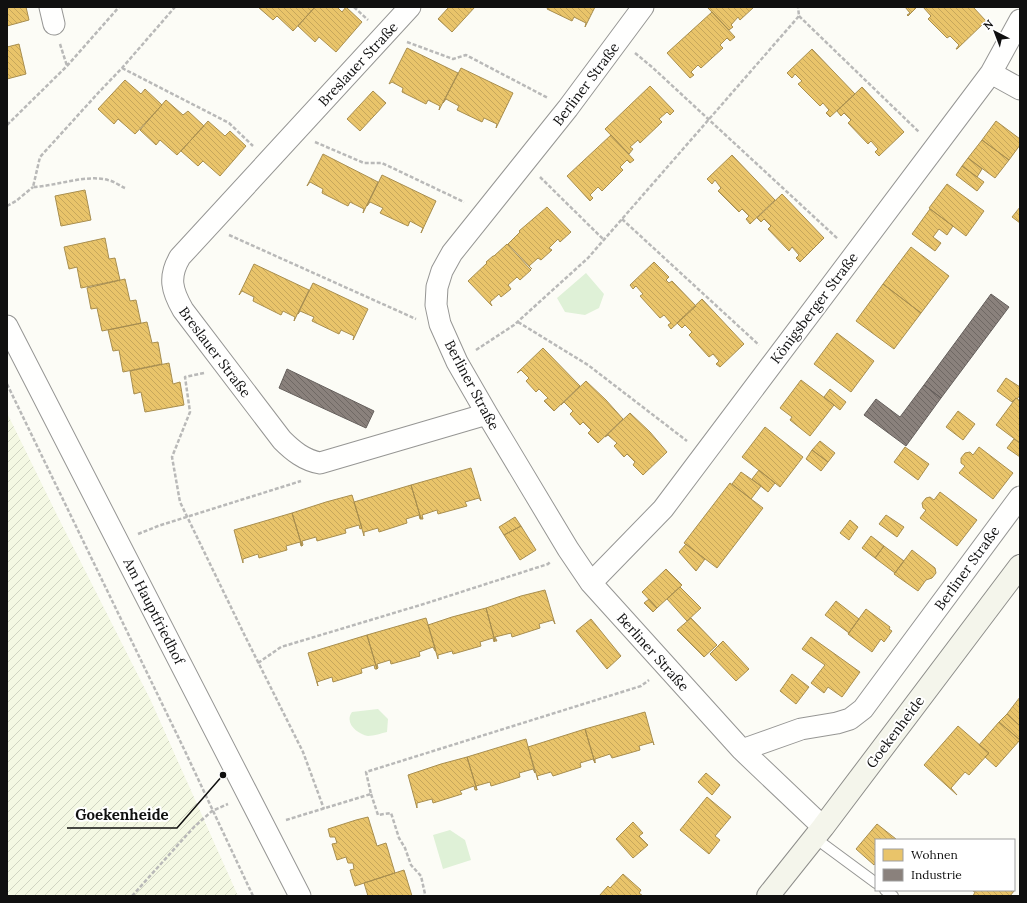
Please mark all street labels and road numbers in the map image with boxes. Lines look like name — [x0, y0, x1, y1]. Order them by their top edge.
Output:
street label: Breslauer Straße — [314, 18, 402, 110]
street label: Berliner Straße — [549, 39, 623, 129]
street label: Königsberger Straße — [766, 249, 862, 367]
street label: Breslauer Straße — [175, 303, 255, 401]
street label: Berliner Straße — [441, 337, 503, 434]
street label: Berliner Straße — [930, 522, 1004, 614]
street label: Am Hauptfriedhof — [119, 554, 189, 668]
street label: Berliner Straße — [613, 609, 693, 695]
street label: Goekenheide — [862, 692, 928, 772]

